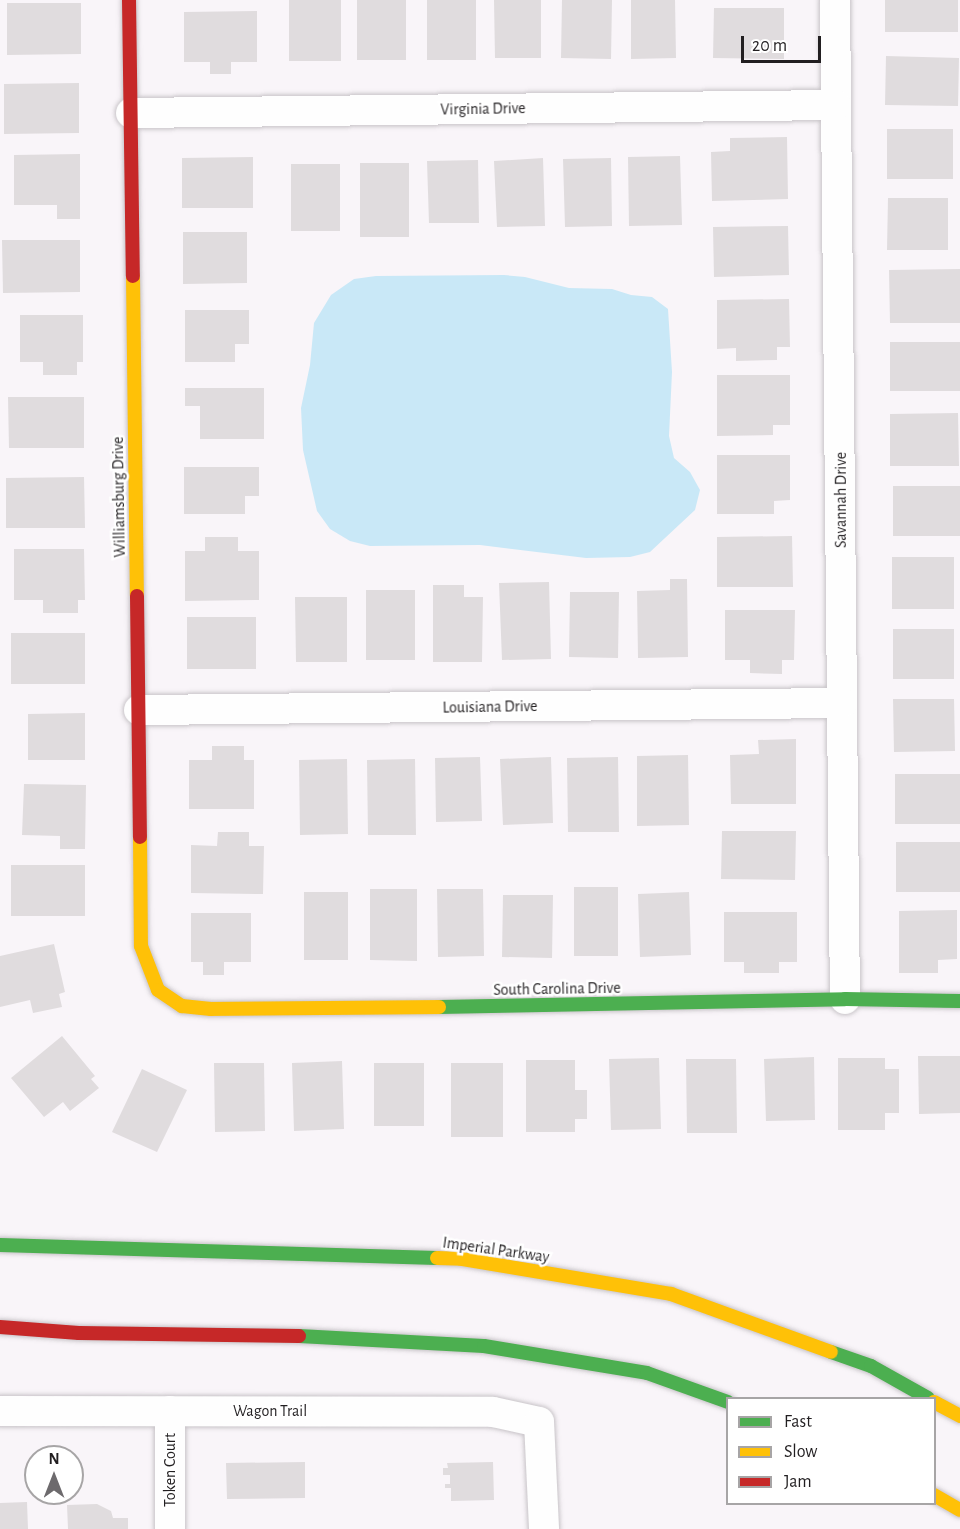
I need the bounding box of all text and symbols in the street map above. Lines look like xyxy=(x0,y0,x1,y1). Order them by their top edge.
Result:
scale bar xyxy=(744,24,824,62)
text: 20 m xyxy=(752,37,787,55)
street label: Virginia Drive xyxy=(440,99,526,119)
street label: Williamsburg Drive xyxy=(108,436,130,558)
street label: Savannah Drive xyxy=(831,452,851,548)
street label: Louisiana Drive xyxy=(442,697,538,717)
street label: South Carolina Drive xyxy=(493,978,621,1000)
street label: Imperial Parkway xyxy=(441,1233,551,1267)
legend xyxy=(726,1397,936,1505)
street label: Wagon Trail xyxy=(233,1401,307,1421)
text: Fast xyxy=(784,1413,812,1431)
street label: Token Court xyxy=(160,1433,180,1507)
text: Slow xyxy=(784,1443,817,1461)
north arrow xyxy=(24,1445,84,1505)
text: N xyxy=(48,1451,60,1467)
text: Jam xyxy=(784,1473,812,1491)

